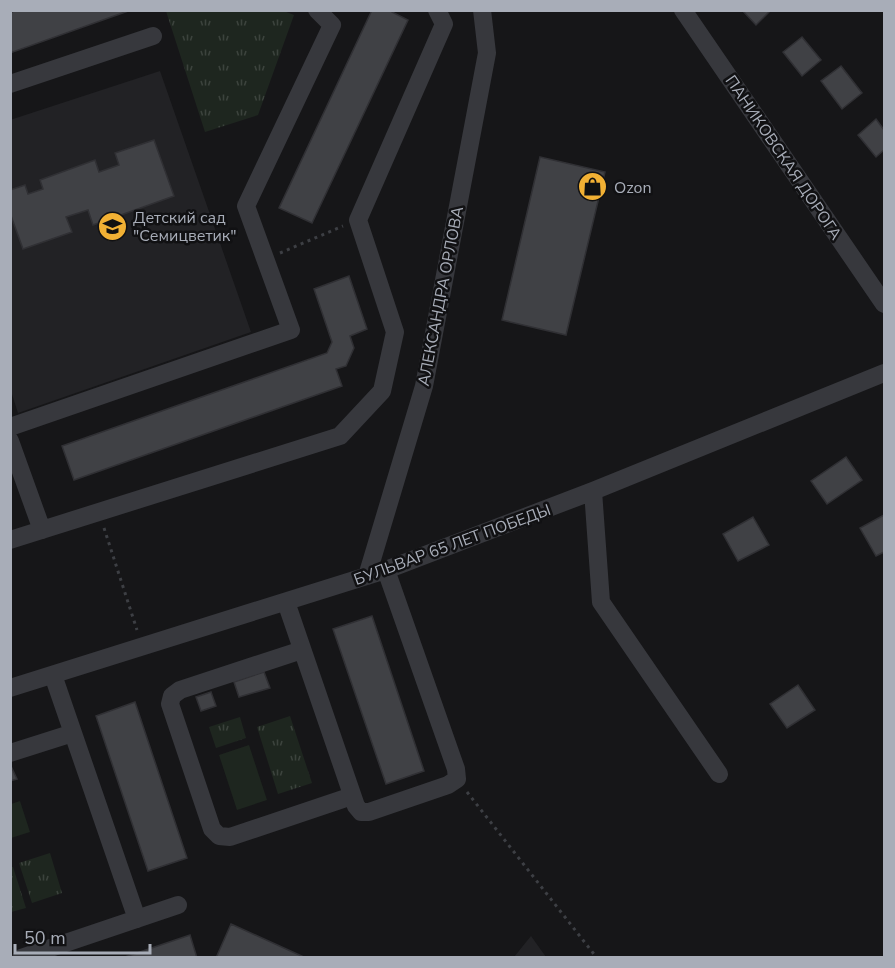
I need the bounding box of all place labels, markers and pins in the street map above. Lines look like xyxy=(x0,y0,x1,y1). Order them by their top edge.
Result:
shop icon: Ozon xyxy=(577,171,609,203)
place label: Ozon xyxy=(614,177,652,199)
place label: Детский сад "Семицветик" xyxy=(133,207,237,247)
school or university icon: Детский сад "Семицветик" xyxy=(96,210,128,242)

